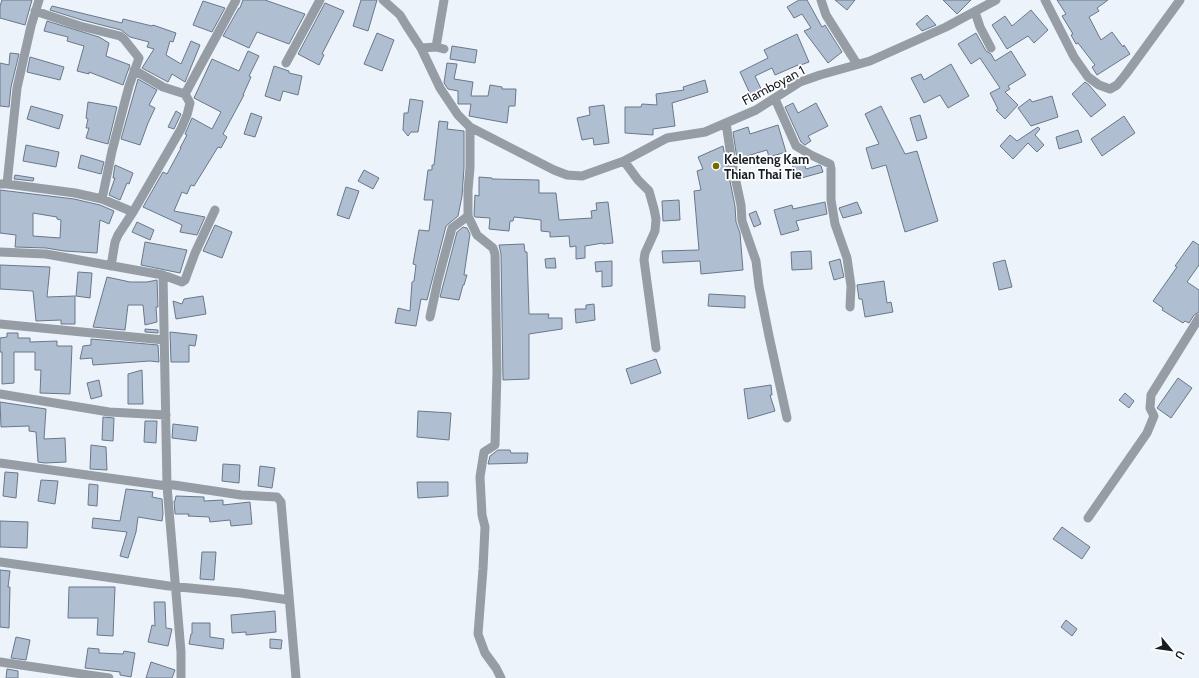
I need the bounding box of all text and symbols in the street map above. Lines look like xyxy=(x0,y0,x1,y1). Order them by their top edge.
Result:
street label: Flamboyan 1 xyxy=(739,62,807,108)
place label: Kelenteng Kam Thian Thai Tie xyxy=(724,151,809,182)
marker: Kelenteng Kam Thian Thai Tie xyxy=(711,161,721,171)
north arrow xyxy=(1151,630,1191,670)
text: U xyxy=(1172,648,1188,662)

